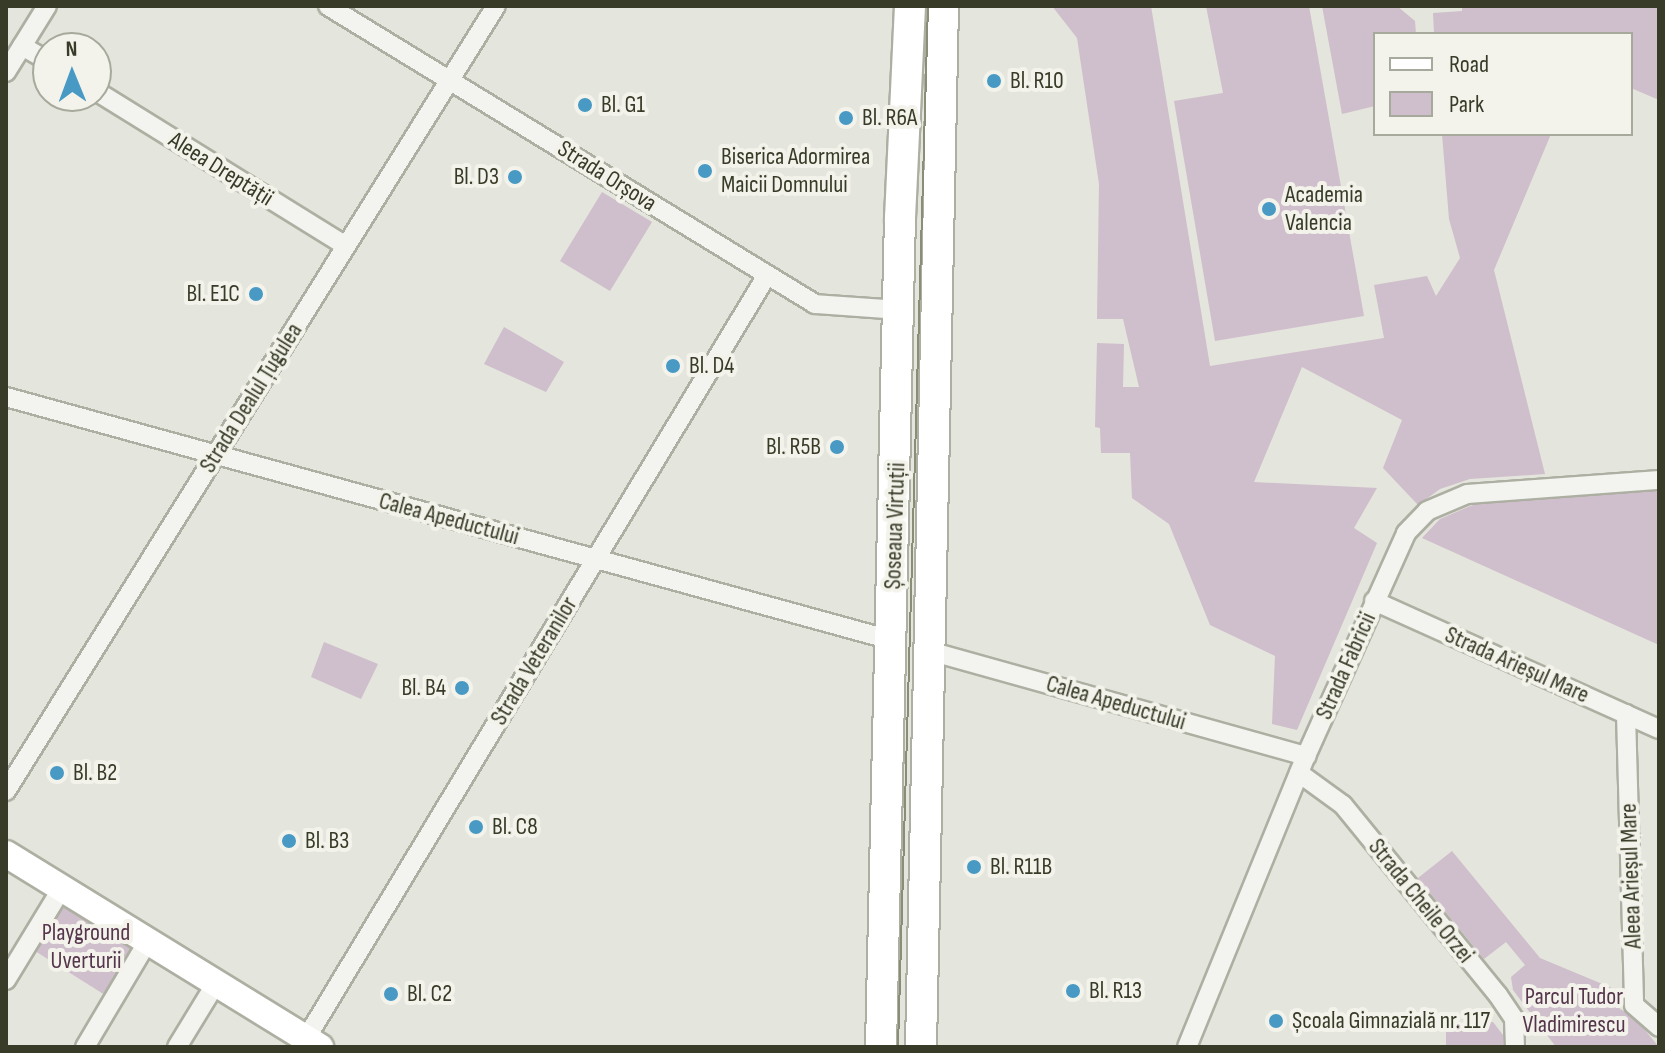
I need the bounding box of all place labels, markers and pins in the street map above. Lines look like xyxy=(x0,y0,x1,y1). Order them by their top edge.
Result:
place label: Bl. R10 xyxy=(1010,67,1064,95)
marker: Bl. R10 xyxy=(985,72,1003,90)
place label: Bl. G1 xyxy=(601,91,645,119)
marker: Bl. G1 xyxy=(576,96,594,114)
place label: Bl. R6A xyxy=(862,104,917,132)
marker: Bl. R6A xyxy=(837,109,855,127)
place label: Biserica Adormirea Maicii Domnului xyxy=(721,143,870,199)
marker: Biserica Adormirea Maicii Domnului xyxy=(696,162,714,180)
place label: Bl. D3 xyxy=(454,163,499,191)
marker: Bl. D3 xyxy=(506,168,524,186)
place label: Academia Valencia xyxy=(1285,181,1363,237)
marker: Academia Valencia xyxy=(1260,200,1278,218)
place label: Bl. E1C xyxy=(187,280,240,308)
marker: Bl. E1C xyxy=(247,285,265,303)
place label: Bl. D4 xyxy=(689,352,734,380)
marker: Bl. D4 xyxy=(664,357,682,375)
place label: Bl. R5B xyxy=(766,433,821,461)
marker: Bl. R5B xyxy=(828,438,846,456)
place label: Bl. B4 xyxy=(401,674,446,702)
marker: Bl. B4 xyxy=(453,679,471,697)
place label: Bl. B2 xyxy=(73,759,117,787)
marker: Bl. B2 xyxy=(48,764,66,782)
place label: Bl. C8 xyxy=(492,813,538,841)
marker: Bl. C8 xyxy=(467,818,485,836)
place label: Bl. B3 xyxy=(305,827,349,855)
marker: Bl. B3 xyxy=(280,832,298,850)
place label: Bl. R11B xyxy=(990,853,1052,881)
marker: Bl. R11B xyxy=(965,858,983,876)
place label: Bl. R13 xyxy=(1089,977,1142,1005)
place label: Bl. C2 xyxy=(407,980,452,1008)
marker: Bl. R13 xyxy=(1064,982,1082,1000)
marker: Bl. C2 xyxy=(382,985,400,1003)
place label: Școala Gimnazială nr. 117 xyxy=(1292,1007,1490,1035)
marker: Școala Gimnazială nr. 117 xyxy=(1267,1012,1285,1030)

